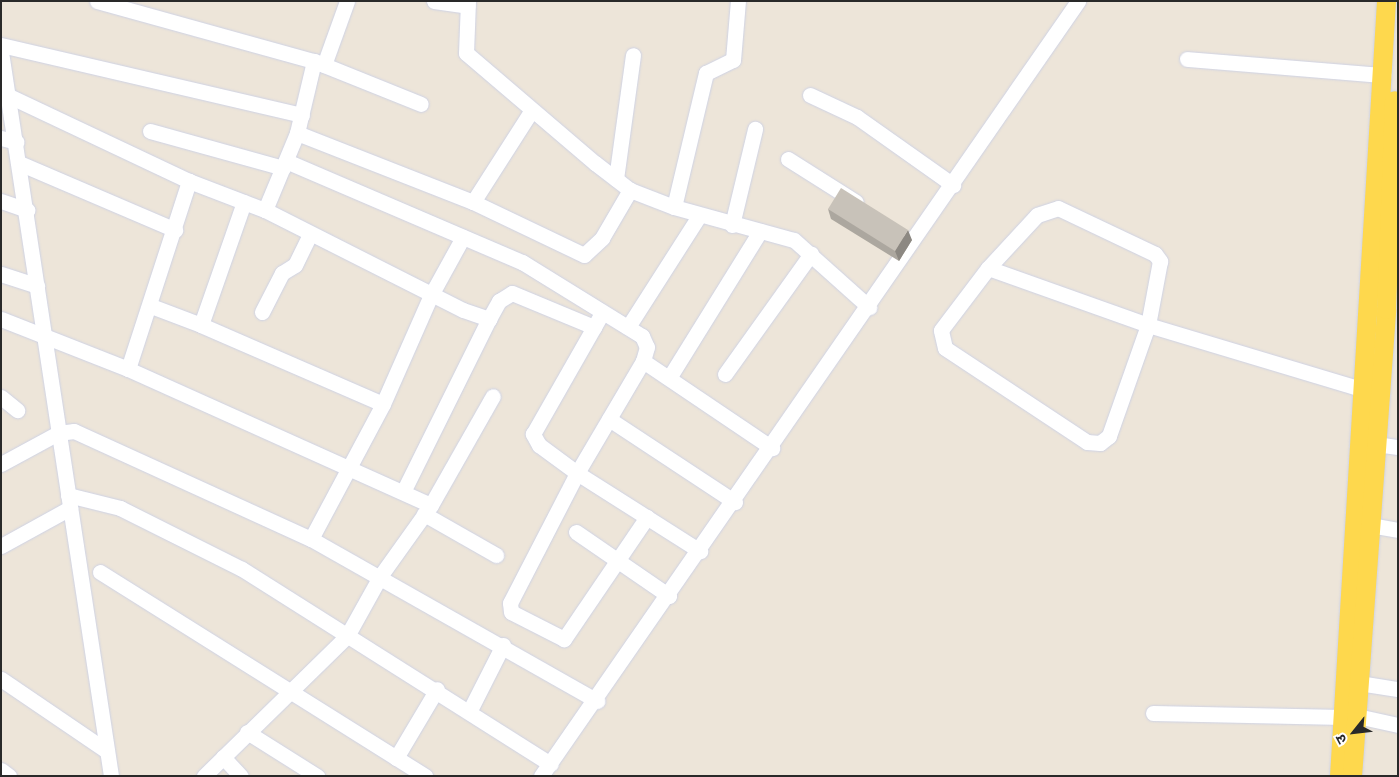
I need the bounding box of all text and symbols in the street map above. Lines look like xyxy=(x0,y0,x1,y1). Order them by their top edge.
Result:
north arrow xyxy=(1329,707,1379,757)
text: उ xyxy=(1332,732,1350,747)

